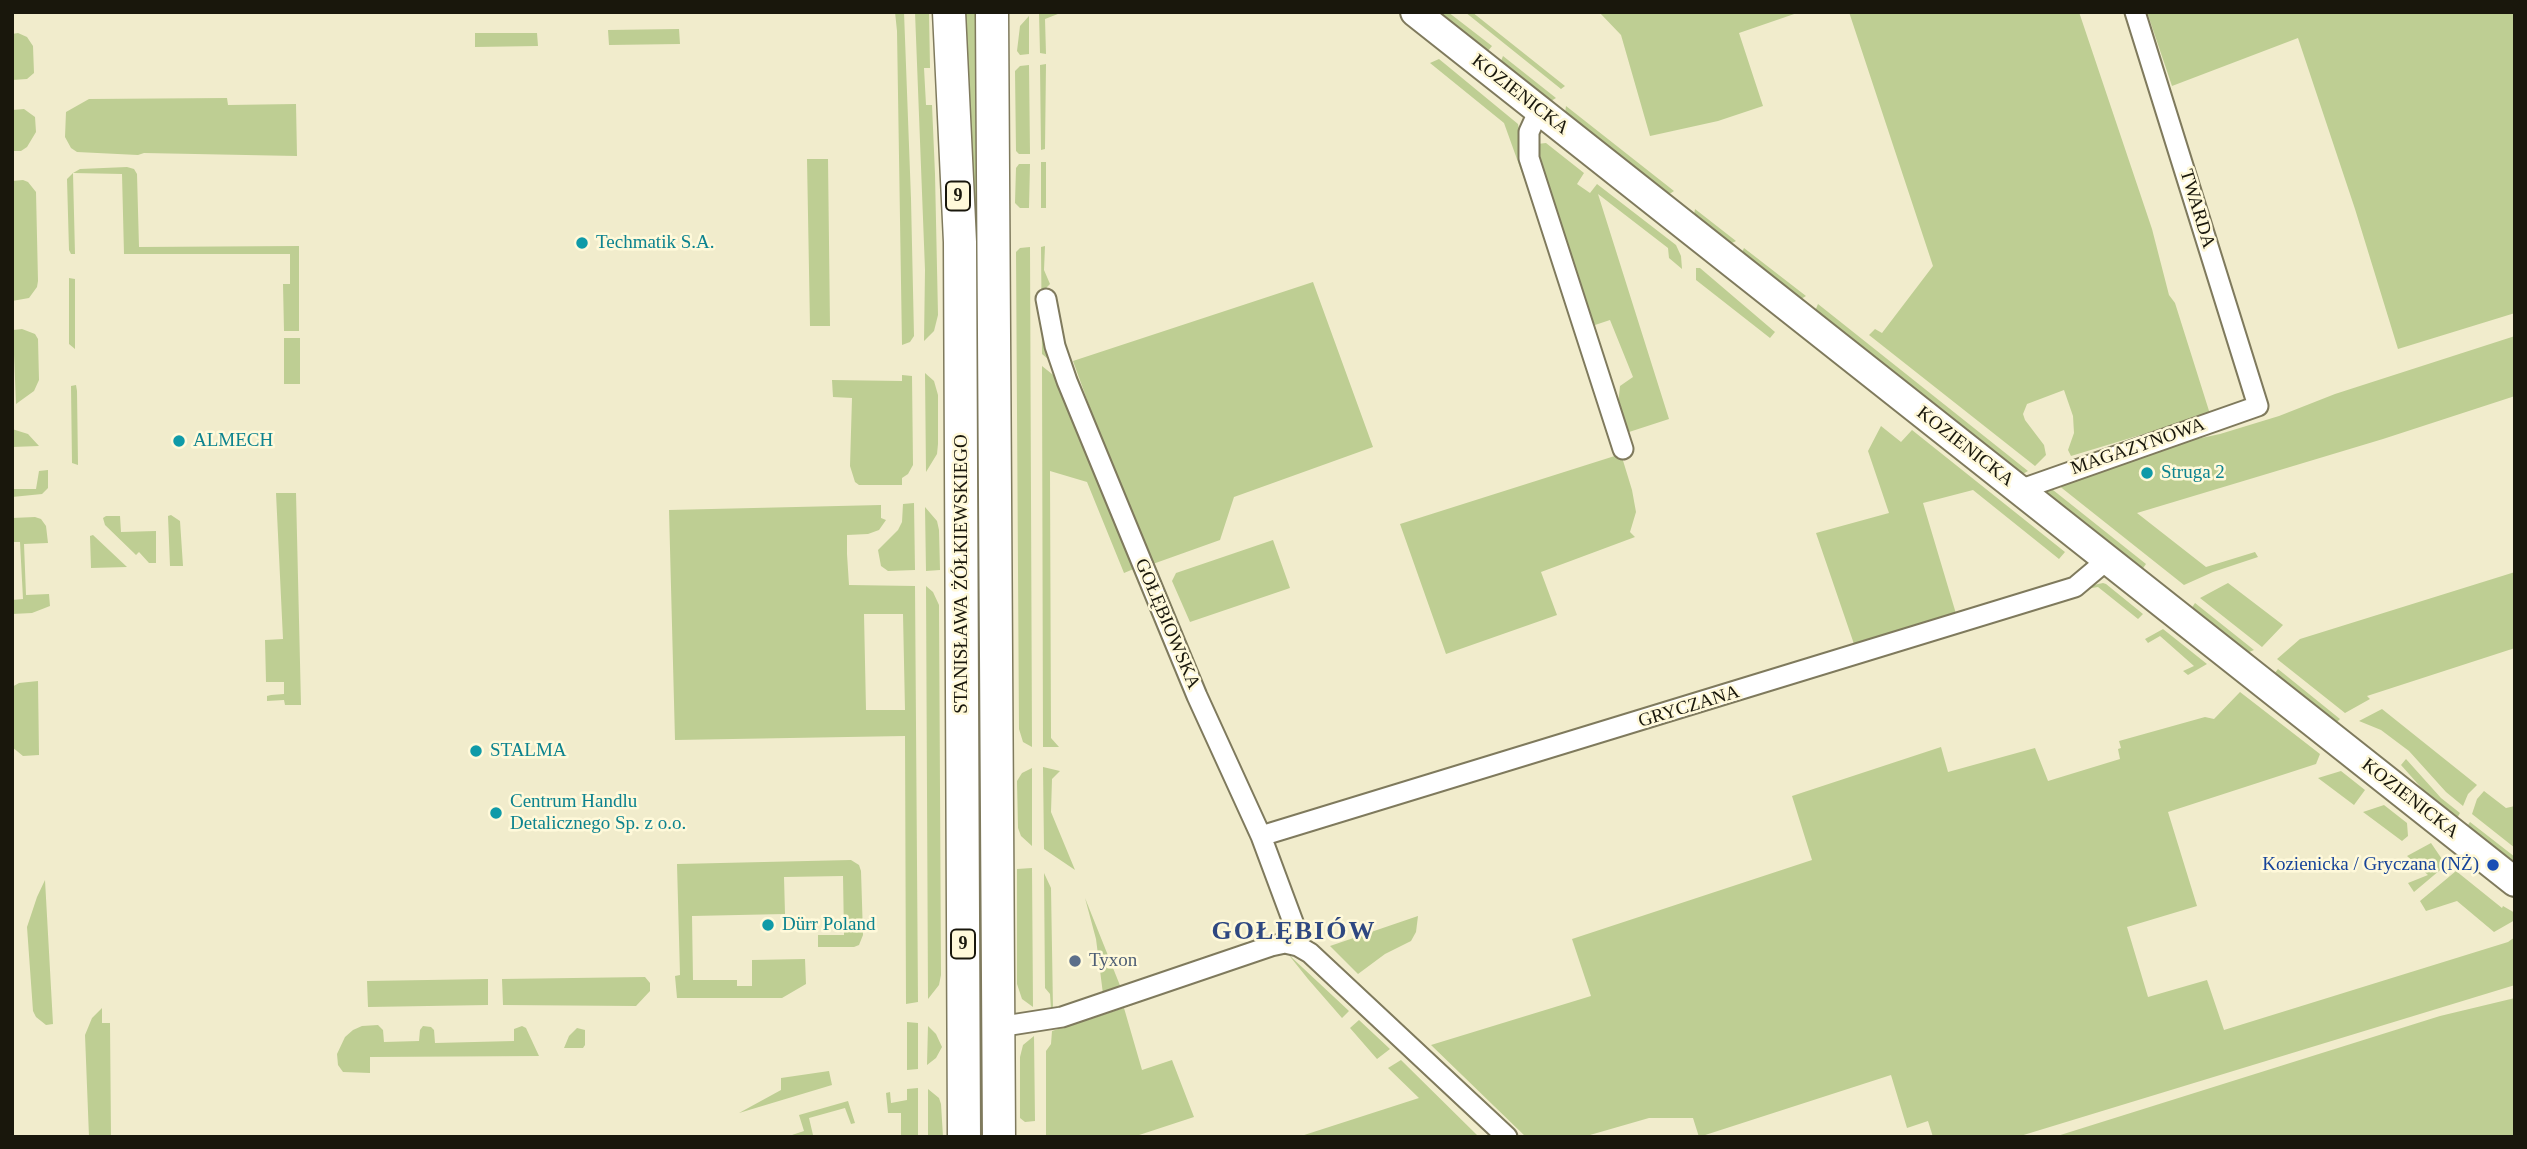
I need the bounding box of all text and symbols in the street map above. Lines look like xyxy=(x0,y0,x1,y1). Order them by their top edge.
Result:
street label: KOZIENICKA xyxy=(1467,50,1573,140)
street label: TWARDA xyxy=(2174,167,2220,251)
road number: 9 xyxy=(946,182,970,210)
place label: Techmatik S.A. xyxy=(596,232,714,254)
marker: Techmatik S.A. xyxy=(574,235,590,251)
street label: KOZIENICKA xyxy=(1912,402,2018,492)
street label: MAGAZYNOWA xyxy=(2068,413,2208,481)
place label: ALMECH xyxy=(193,430,273,452)
marker: ALMECH xyxy=(171,433,187,449)
street label: STANISŁAWA ŻÓŁKIEWSKIEGO xyxy=(951,434,973,714)
place label: Struga 2 xyxy=(2161,462,2225,484)
marker: Struga 2 xyxy=(2139,465,2155,481)
street label: GOŁĘBIOWSKA xyxy=(1129,555,1205,693)
street label: GRYCZANA xyxy=(1636,681,1742,733)
place label: STALMA xyxy=(490,740,567,762)
marker: STALMA xyxy=(468,743,484,759)
street label: KOZIENICKA xyxy=(2357,754,2463,844)
place label: Centrum Handlu Detalicznego Sp. z o.o. xyxy=(510,791,686,835)
marker: Centrum Handlu Detalicznego Sp. z o.o. xyxy=(488,805,504,821)
place label: Kozienicka / Gryczana (NŻ) xyxy=(2262,854,2479,876)
marker: Kozienicka / Gryczana (NŻ) xyxy=(2485,857,2501,873)
place label: Dürr Poland xyxy=(782,914,875,936)
district label: GOŁĘBIÓW xyxy=(1213,916,1375,948)
marker: Dürr Poland xyxy=(760,917,776,933)
road number: 9 xyxy=(951,930,975,959)
place label: Tyxon xyxy=(1089,950,1137,972)
marker: Tyxon xyxy=(1067,953,1083,969)

